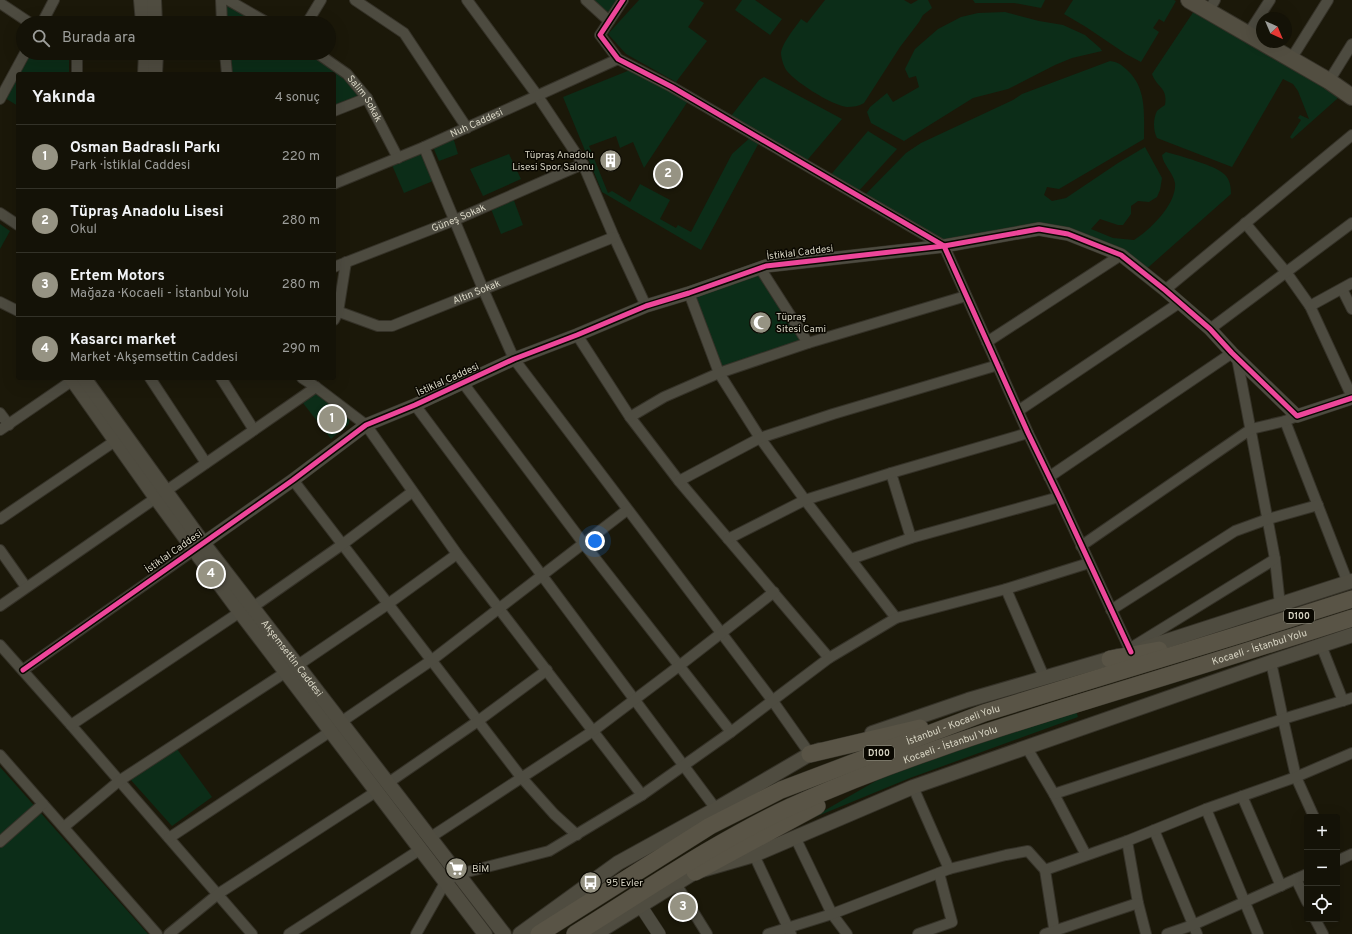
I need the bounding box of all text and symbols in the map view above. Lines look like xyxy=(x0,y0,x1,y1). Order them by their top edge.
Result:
north arrow xyxy=(1256,12,1292,48)
search box xyxy=(16,16,336,60)
icon: search xyxy=(30,27,52,49)
text: Burada ara xyxy=(62,29,135,48)
street label: Salim Sokak xyxy=(344,72,385,124)
text: Yakında xyxy=(32,87,96,109)
text: 4 sonuç xyxy=(275,90,320,106)
street label: Nuh Caddesi xyxy=(448,106,505,141)
text: Osman Badraslı Parkı xyxy=(70,139,220,158)
building icon: Tüpraş Anadolu Lisesi Spor Salonu xyxy=(597,148,623,174)
text: 1 xyxy=(42,149,48,165)
text: 220 m xyxy=(282,149,320,165)
place label: Tüpraş Anadolu Lisesi Spor Salonu xyxy=(512,149,594,174)
text: Park · İstiklal Caddesi xyxy=(70,158,190,174)
pin: 2 xyxy=(655,159,681,189)
street label: Güneş Sokak xyxy=(430,201,488,235)
text: Tüpraş Anadolu Lisesi xyxy=(70,203,224,222)
text: 2 xyxy=(41,213,49,229)
text: 280 m xyxy=(282,213,320,229)
text: Okul xyxy=(70,222,97,238)
street label: İstiklal Caddesi xyxy=(766,242,834,264)
text: Ertem Motors xyxy=(70,267,165,286)
text: 3 xyxy=(41,277,49,293)
text: 280 m xyxy=(282,277,320,293)
street label: Altın Sokak xyxy=(451,277,502,307)
text: Mağaza · Kocaeli - İstanbul Yolu xyxy=(70,286,249,302)
mosque icon: Tüpraş Sitesi Cami xyxy=(748,310,774,336)
place label: Tüpraş Sitesi Cami xyxy=(776,311,826,336)
text: Kasarcı market xyxy=(70,331,176,350)
text: 4 xyxy=(41,341,49,357)
text: 290 m xyxy=(282,341,320,357)
text: Market · Akşemsettin Caddesi xyxy=(70,350,238,366)
street label: İstiklal Caddesi xyxy=(415,360,481,400)
pin: 1 xyxy=(319,404,345,434)
street label: İstiklal Caddesi xyxy=(143,527,205,577)
your location xyxy=(585,531,605,551)
pin: 4 xyxy=(198,559,224,589)
road number: D100 xyxy=(1284,609,1314,623)
street label: Akşemsettin Caddesi xyxy=(258,617,326,699)
street label: Kocaeli - İstanbul Yolu xyxy=(1210,626,1309,668)
street label: İstanbul - Kocaeli Yolu xyxy=(905,702,1002,748)
street label: Kocaeli - İstanbul Yolu xyxy=(901,723,999,767)
road number: D100 xyxy=(864,746,894,760)
map controls xyxy=(1304,814,1340,922)
button: + xyxy=(1304,814,1340,850)
button: − xyxy=(1304,850,1340,886)
supermarket icon: BİM xyxy=(444,856,470,882)
place label: BİM xyxy=(472,863,489,876)
bus stop icon: 95 Evler xyxy=(578,870,604,896)
place label: 95 Evler xyxy=(606,877,643,890)
button: locate xyxy=(1304,886,1340,922)
pin: 3 xyxy=(670,892,696,922)

